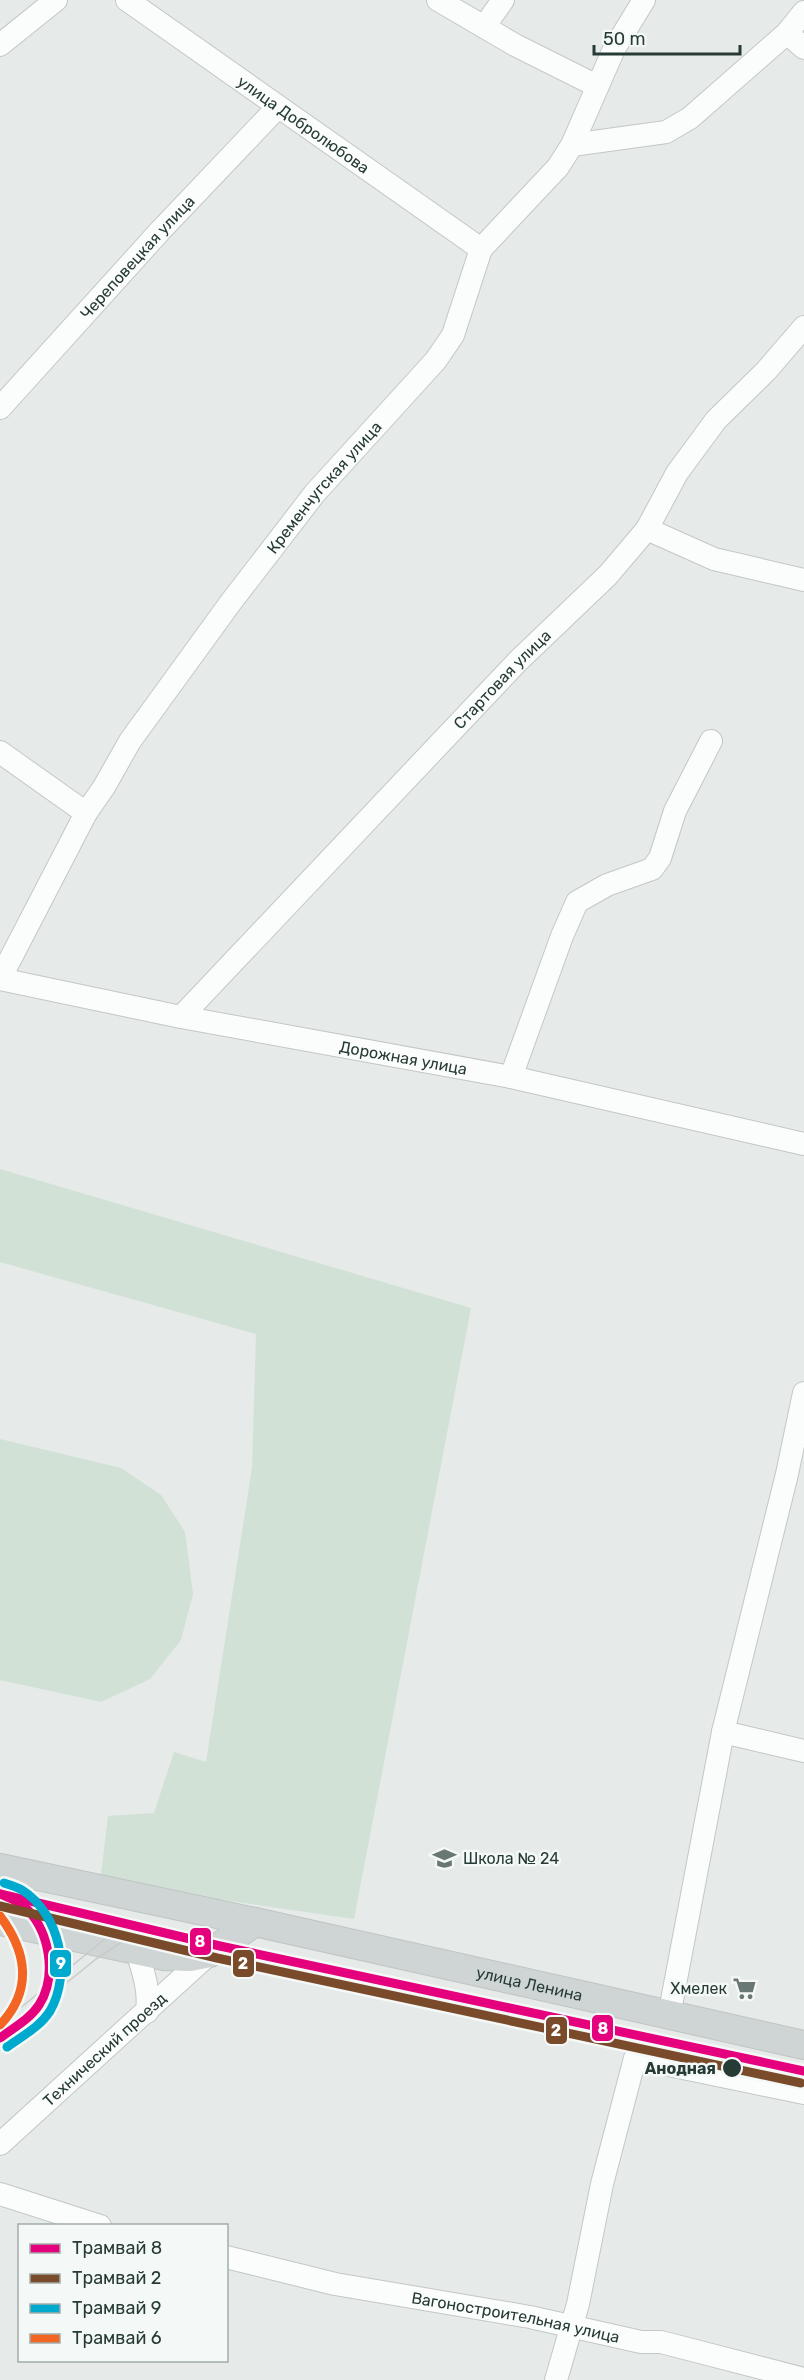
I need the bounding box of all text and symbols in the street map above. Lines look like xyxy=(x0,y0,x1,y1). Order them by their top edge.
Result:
scale bar xyxy=(594,18,740,56)
text: 50 m xyxy=(603,28,646,50)
street label: улица Добролюбова xyxy=(234,71,373,177)
street label: Череповецкая улица xyxy=(76,191,198,323)
street label: Кременчугская улица xyxy=(262,417,385,557)
street label: Стартовая улица xyxy=(449,626,554,733)
street label: Дорожная улица xyxy=(338,1037,469,1078)
school or university icon: Школа № 24 xyxy=(432,1845,458,1871)
place label: Школа № 24 xyxy=(463,1849,559,1868)
line badge: 8 xyxy=(189,1927,212,1956)
text: 8 xyxy=(195,1932,206,1951)
line badge: 9 xyxy=(49,1949,72,1978)
line badge: 2 xyxy=(232,1949,255,1978)
text: 9 xyxy=(56,1954,66,1973)
text: 2 xyxy=(238,1954,248,1973)
street label: улица Ленина xyxy=(475,1962,584,2005)
supermarket icon: Хмелек xyxy=(732,1975,758,2001)
place label: Хмелек xyxy=(670,1979,727,1998)
street label: Технический проезд xyxy=(39,1988,170,2110)
line badge: 8 xyxy=(591,2014,614,2042)
line badge: 2 xyxy=(545,2016,568,2045)
text: 8 xyxy=(598,2019,609,2038)
text: 2 xyxy=(551,2021,561,2040)
marker: Анодная xyxy=(721,2057,743,2079)
place label: Анодная xyxy=(645,2059,716,2078)
legend xyxy=(18,2224,228,2362)
text: Трамвай 8 xyxy=(72,2237,162,2259)
text: Трамвай 2 xyxy=(72,2267,161,2289)
street label: Вагоностроительная улица xyxy=(410,2288,622,2346)
text: Трамвай 9 xyxy=(72,2297,161,2319)
text: Трамвай 6 xyxy=(72,2327,162,2349)

